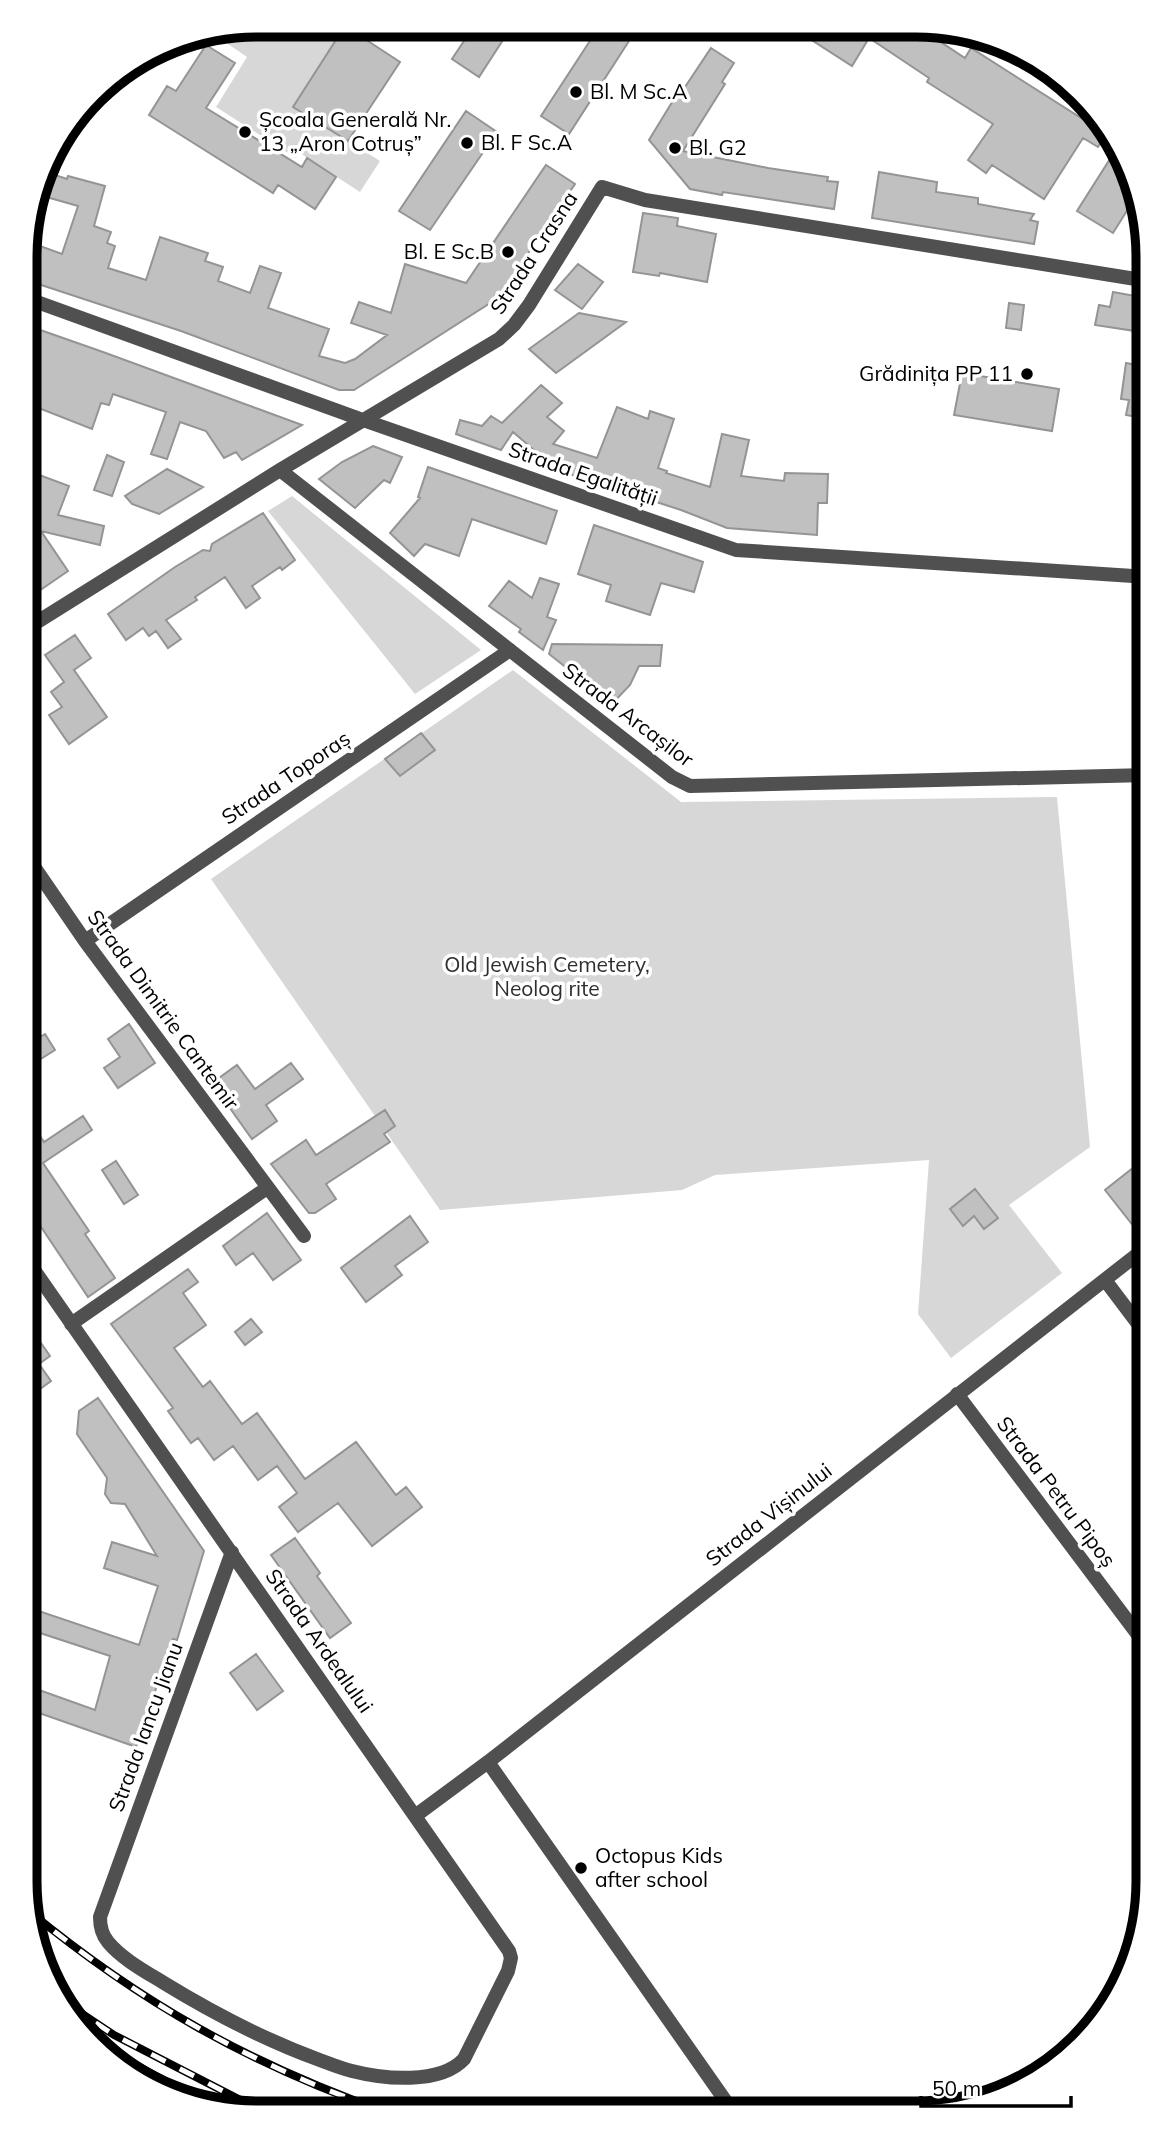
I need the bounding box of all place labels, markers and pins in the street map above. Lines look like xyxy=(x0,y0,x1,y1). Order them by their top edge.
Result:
place label: Bl. M Sc.A xyxy=(590,78,688,104)
marker: Bl. M Sc.A xyxy=(568,84,584,100)
place label: Școala Generală Nr. 13 „Aron Cotruș” xyxy=(259,106,451,157)
marker: Școala Generală Nr. 13 „Aron Cotruș” xyxy=(237,124,253,140)
place label: Bl. F Sc.A xyxy=(481,129,573,155)
place label: Bl. G2 xyxy=(689,134,747,160)
marker: Bl. F Sc.A xyxy=(459,135,475,151)
marker: Bl. G2 xyxy=(667,140,683,156)
place label: Bl. E Sc.B xyxy=(404,238,494,264)
marker: Bl. E Sc.B xyxy=(500,244,516,260)
place label: Grădinița PP 11 xyxy=(859,360,1013,387)
marker: Grădinița PP 11 xyxy=(1019,366,1035,382)
place label: Octopus Kids after school xyxy=(595,1842,723,1892)
marker: Octopus Kids after school xyxy=(573,1860,589,1876)

